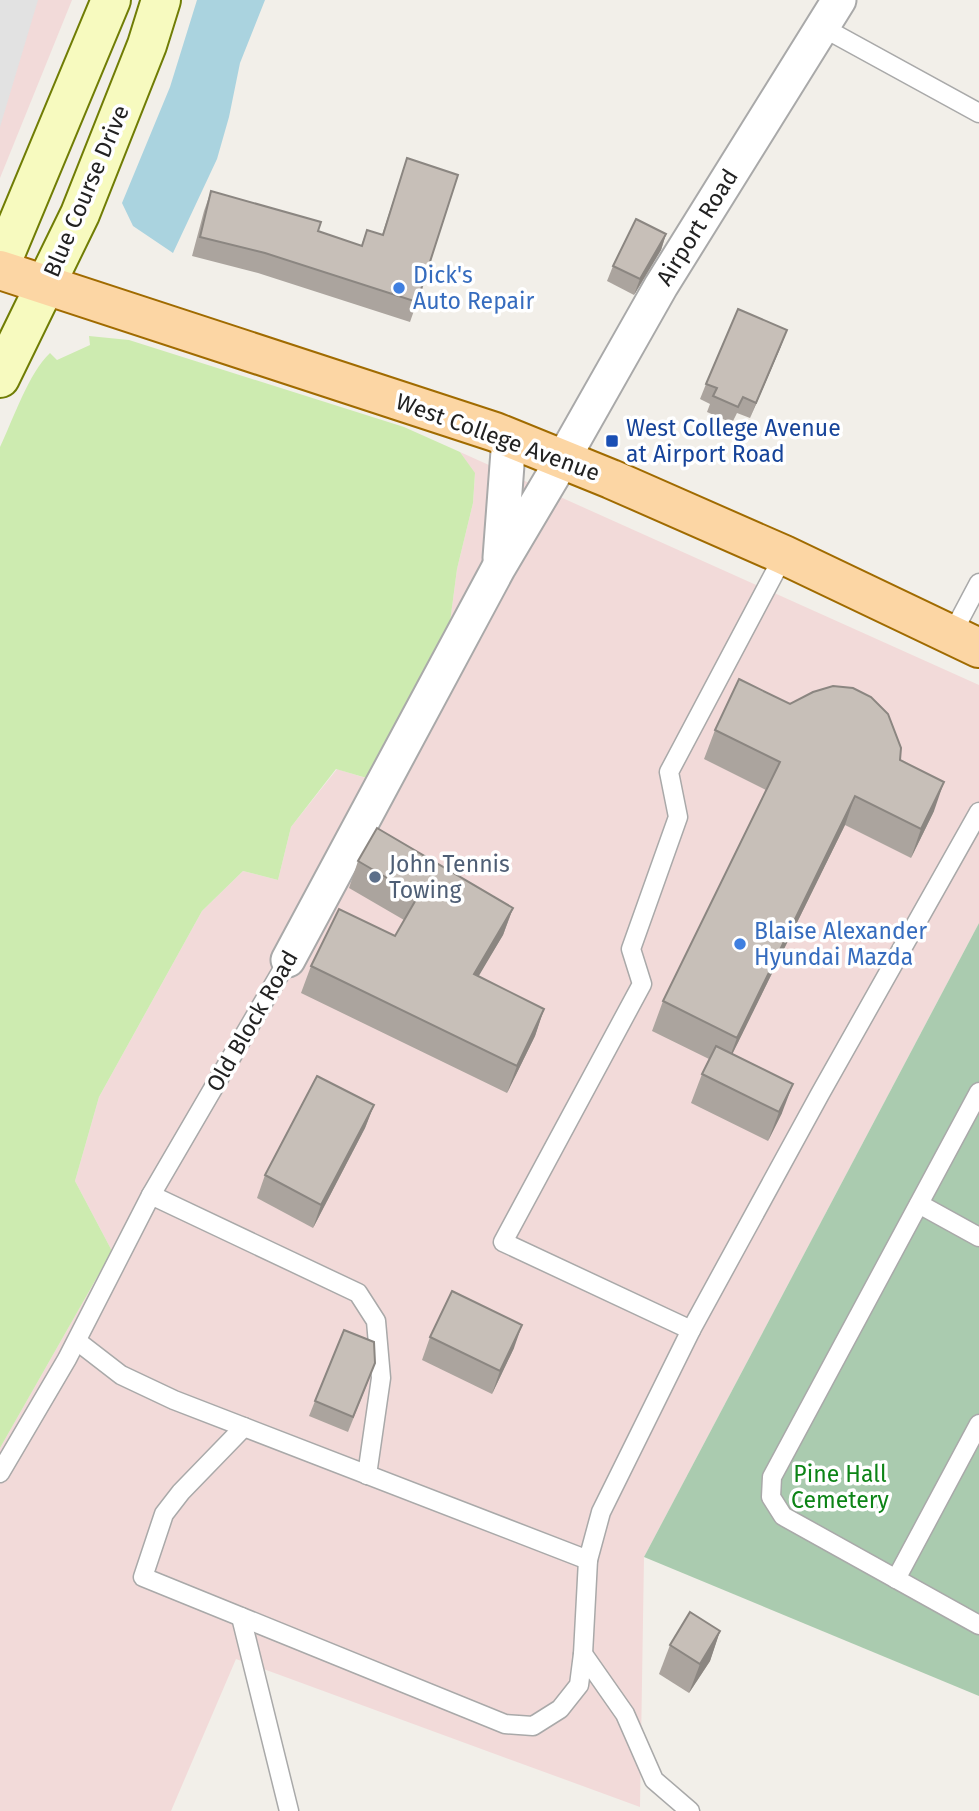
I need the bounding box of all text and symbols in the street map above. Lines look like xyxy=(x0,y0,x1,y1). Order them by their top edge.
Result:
street label: Blue Course Drive xyxy=(37,101,135,281)
street label: Airport Road xyxy=(650,164,744,290)
place label: Dick's Auto Repair xyxy=(413,261,535,315)
marker: Dick's Auto Repair xyxy=(391,280,407,296)
street label: West College Avenue xyxy=(392,387,604,487)
place label: West College Avenue at Airport Road xyxy=(626,414,841,468)
marker: West College Avenue at Airport Road xyxy=(604,433,620,449)
place label: John Tennis Towing xyxy=(389,850,510,904)
marker: John Tennis Towing xyxy=(367,869,383,885)
place label: Blaise Alexander Hyundai Mazda xyxy=(754,917,927,971)
marker: Blaise Alexander Hyundai Mazda xyxy=(732,936,748,952)
street label: Old Block Road xyxy=(200,945,304,1097)
park label: Pine Hall Cemetery xyxy=(791,1460,890,1514)

